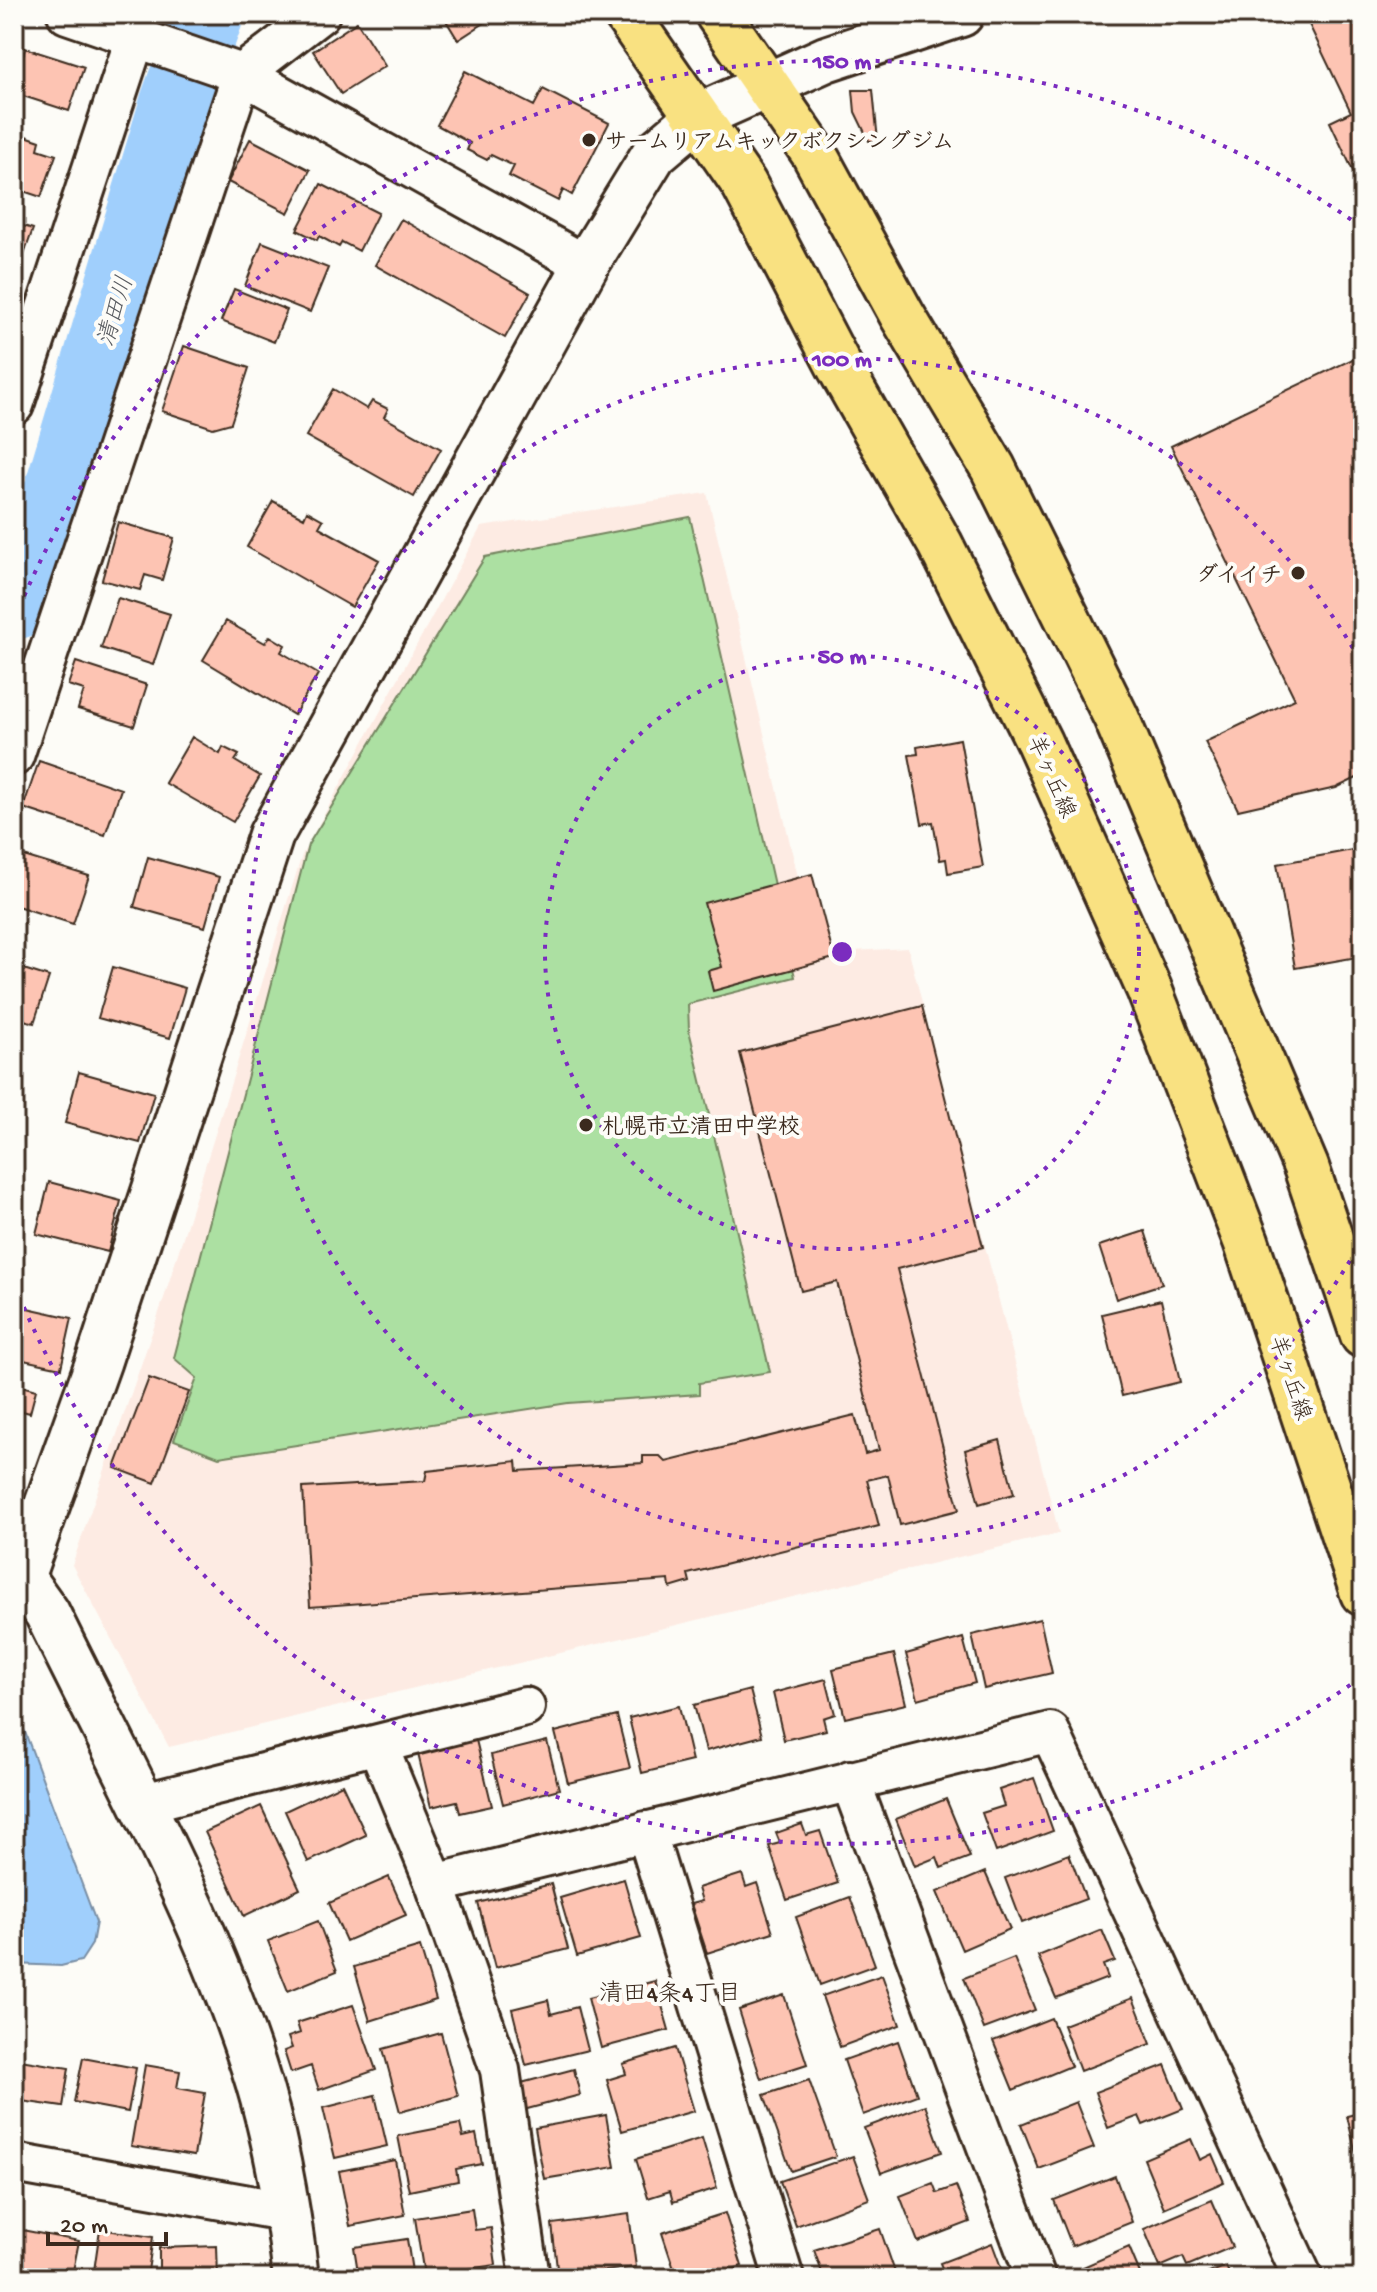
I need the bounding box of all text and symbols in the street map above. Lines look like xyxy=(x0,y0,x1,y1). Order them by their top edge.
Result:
text: 150 m xyxy=(812,49,871,78)
place label: サームリアムキックボクシングジム xyxy=(605,130,954,157)
marker: サームリアムキックボクシングジム xyxy=(580,131,598,149)
water label: 清田川 xyxy=(92,273,142,351)
text: 100 m xyxy=(811,347,872,376)
place label: ダイイチ xyxy=(1196,563,1282,590)
marker: ダイイチ xyxy=(1289,564,1307,582)
text: 50 m xyxy=(818,644,866,673)
street label: 羊ヶ丘線 xyxy=(1020,732,1080,823)
centre of rings xyxy=(828,938,856,966)
place label: 札幌市立清田中学校 xyxy=(602,1114,800,1142)
marker: 札幌市立清田中学校 xyxy=(577,1116,595,1134)
street label: 羊ヶ丘線 xyxy=(1262,1332,1316,1424)
district label: 清田4条4丁目 xyxy=(599,1980,741,2010)
scale bar xyxy=(48,2196,166,2246)
text: 20 m xyxy=(60,2213,108,2242)

